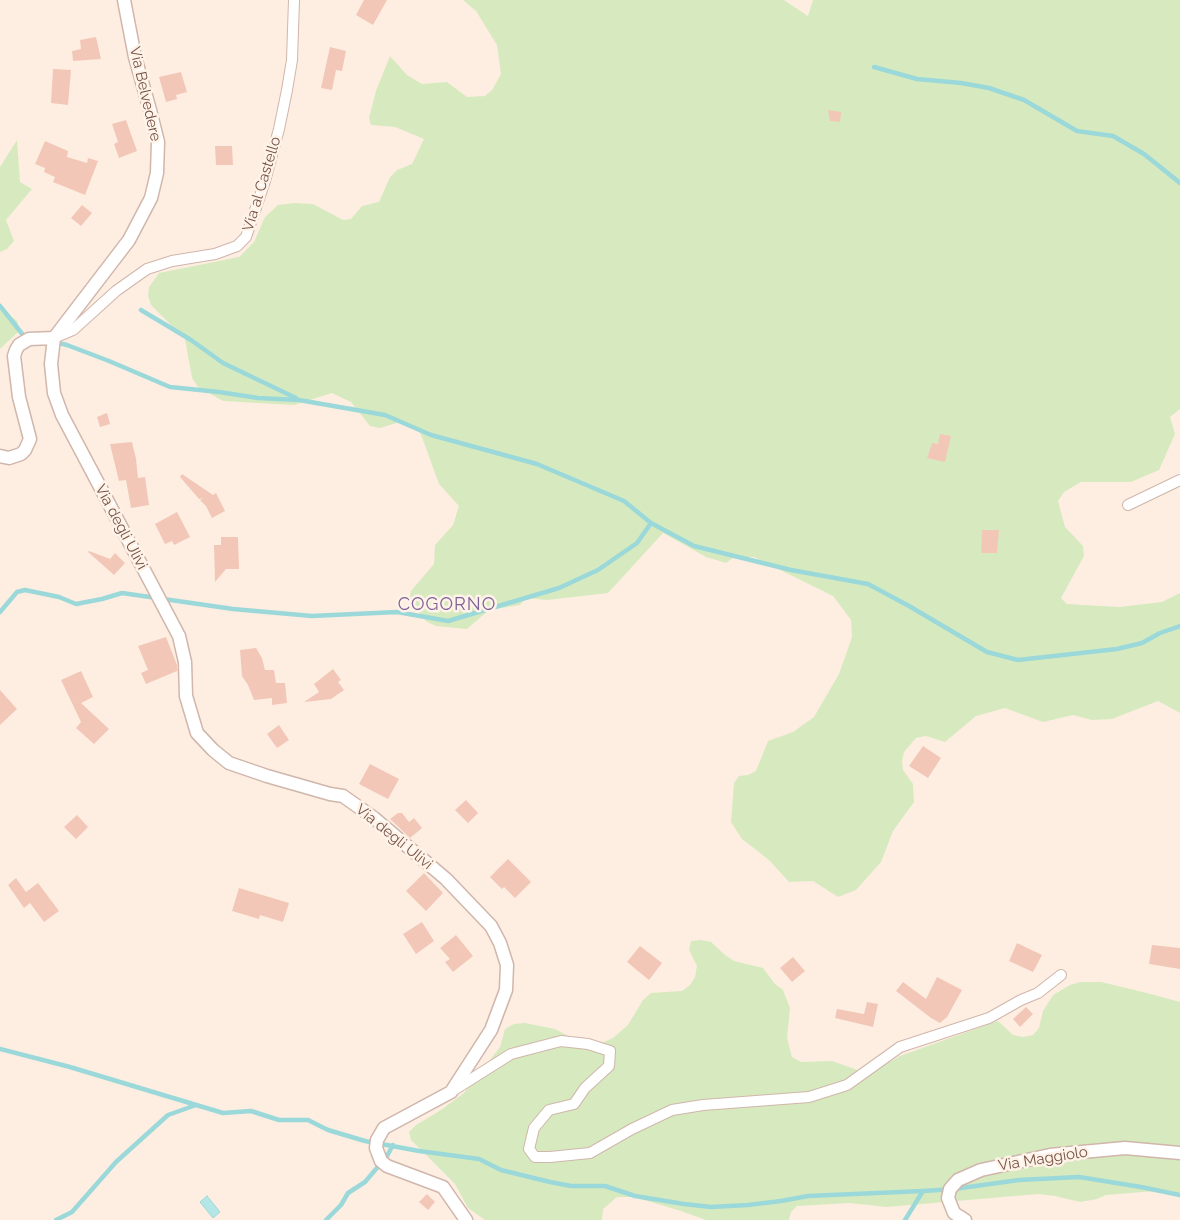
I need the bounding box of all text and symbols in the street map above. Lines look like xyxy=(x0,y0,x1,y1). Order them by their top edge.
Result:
street label: Via Belvedere xyxy=(125,45,165,143)
street label: Via al Castello xyxy=(239,134,285,234)
street label: Via degli Ulivi xyxy=(91,481,151,573)
district label: COGORNO xyxy=(397,594,497,616)
street label: Via degli Ulivi xyxy=(352,800,436,874)
street label: Via Maggiolo xyxy=(997,1143,1089,1175)

